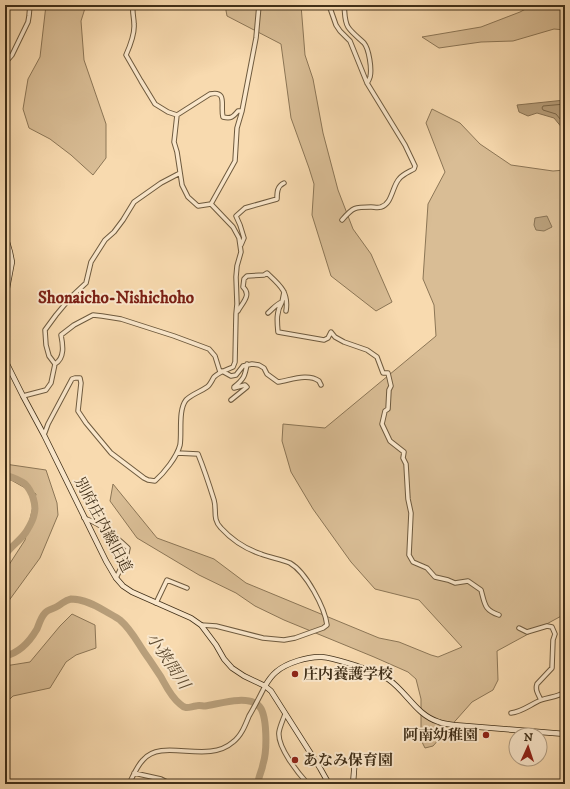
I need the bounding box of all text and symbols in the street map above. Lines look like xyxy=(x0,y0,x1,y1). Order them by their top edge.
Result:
district label: Shonaicho-Nishichoho xyxy=(38,287,194,309)
street label: 別府庄内線旧道 xyxy=(70,474,136,576)
water label: 小狭間川 xyxy=(142,629,195,695)
place label: 庄内養護学校 xyxy=(303,665,393,684)
marker: 庄内養護学校 xyxy=(290,669,300,679)
place label: 阿南幼稚園 xyxy=(403,726,478,745)
north arrow xyxy=(508,727,548,767)
marker: 阿南幼稚園 xyxy=(481,730,491,740)
text: N xyxy=(524,731,533,745)
place label: あなみ保育園 xyxy=(303,751,393,770)
marker: あなみ保育園 xyxy=(290,755,300,765)

